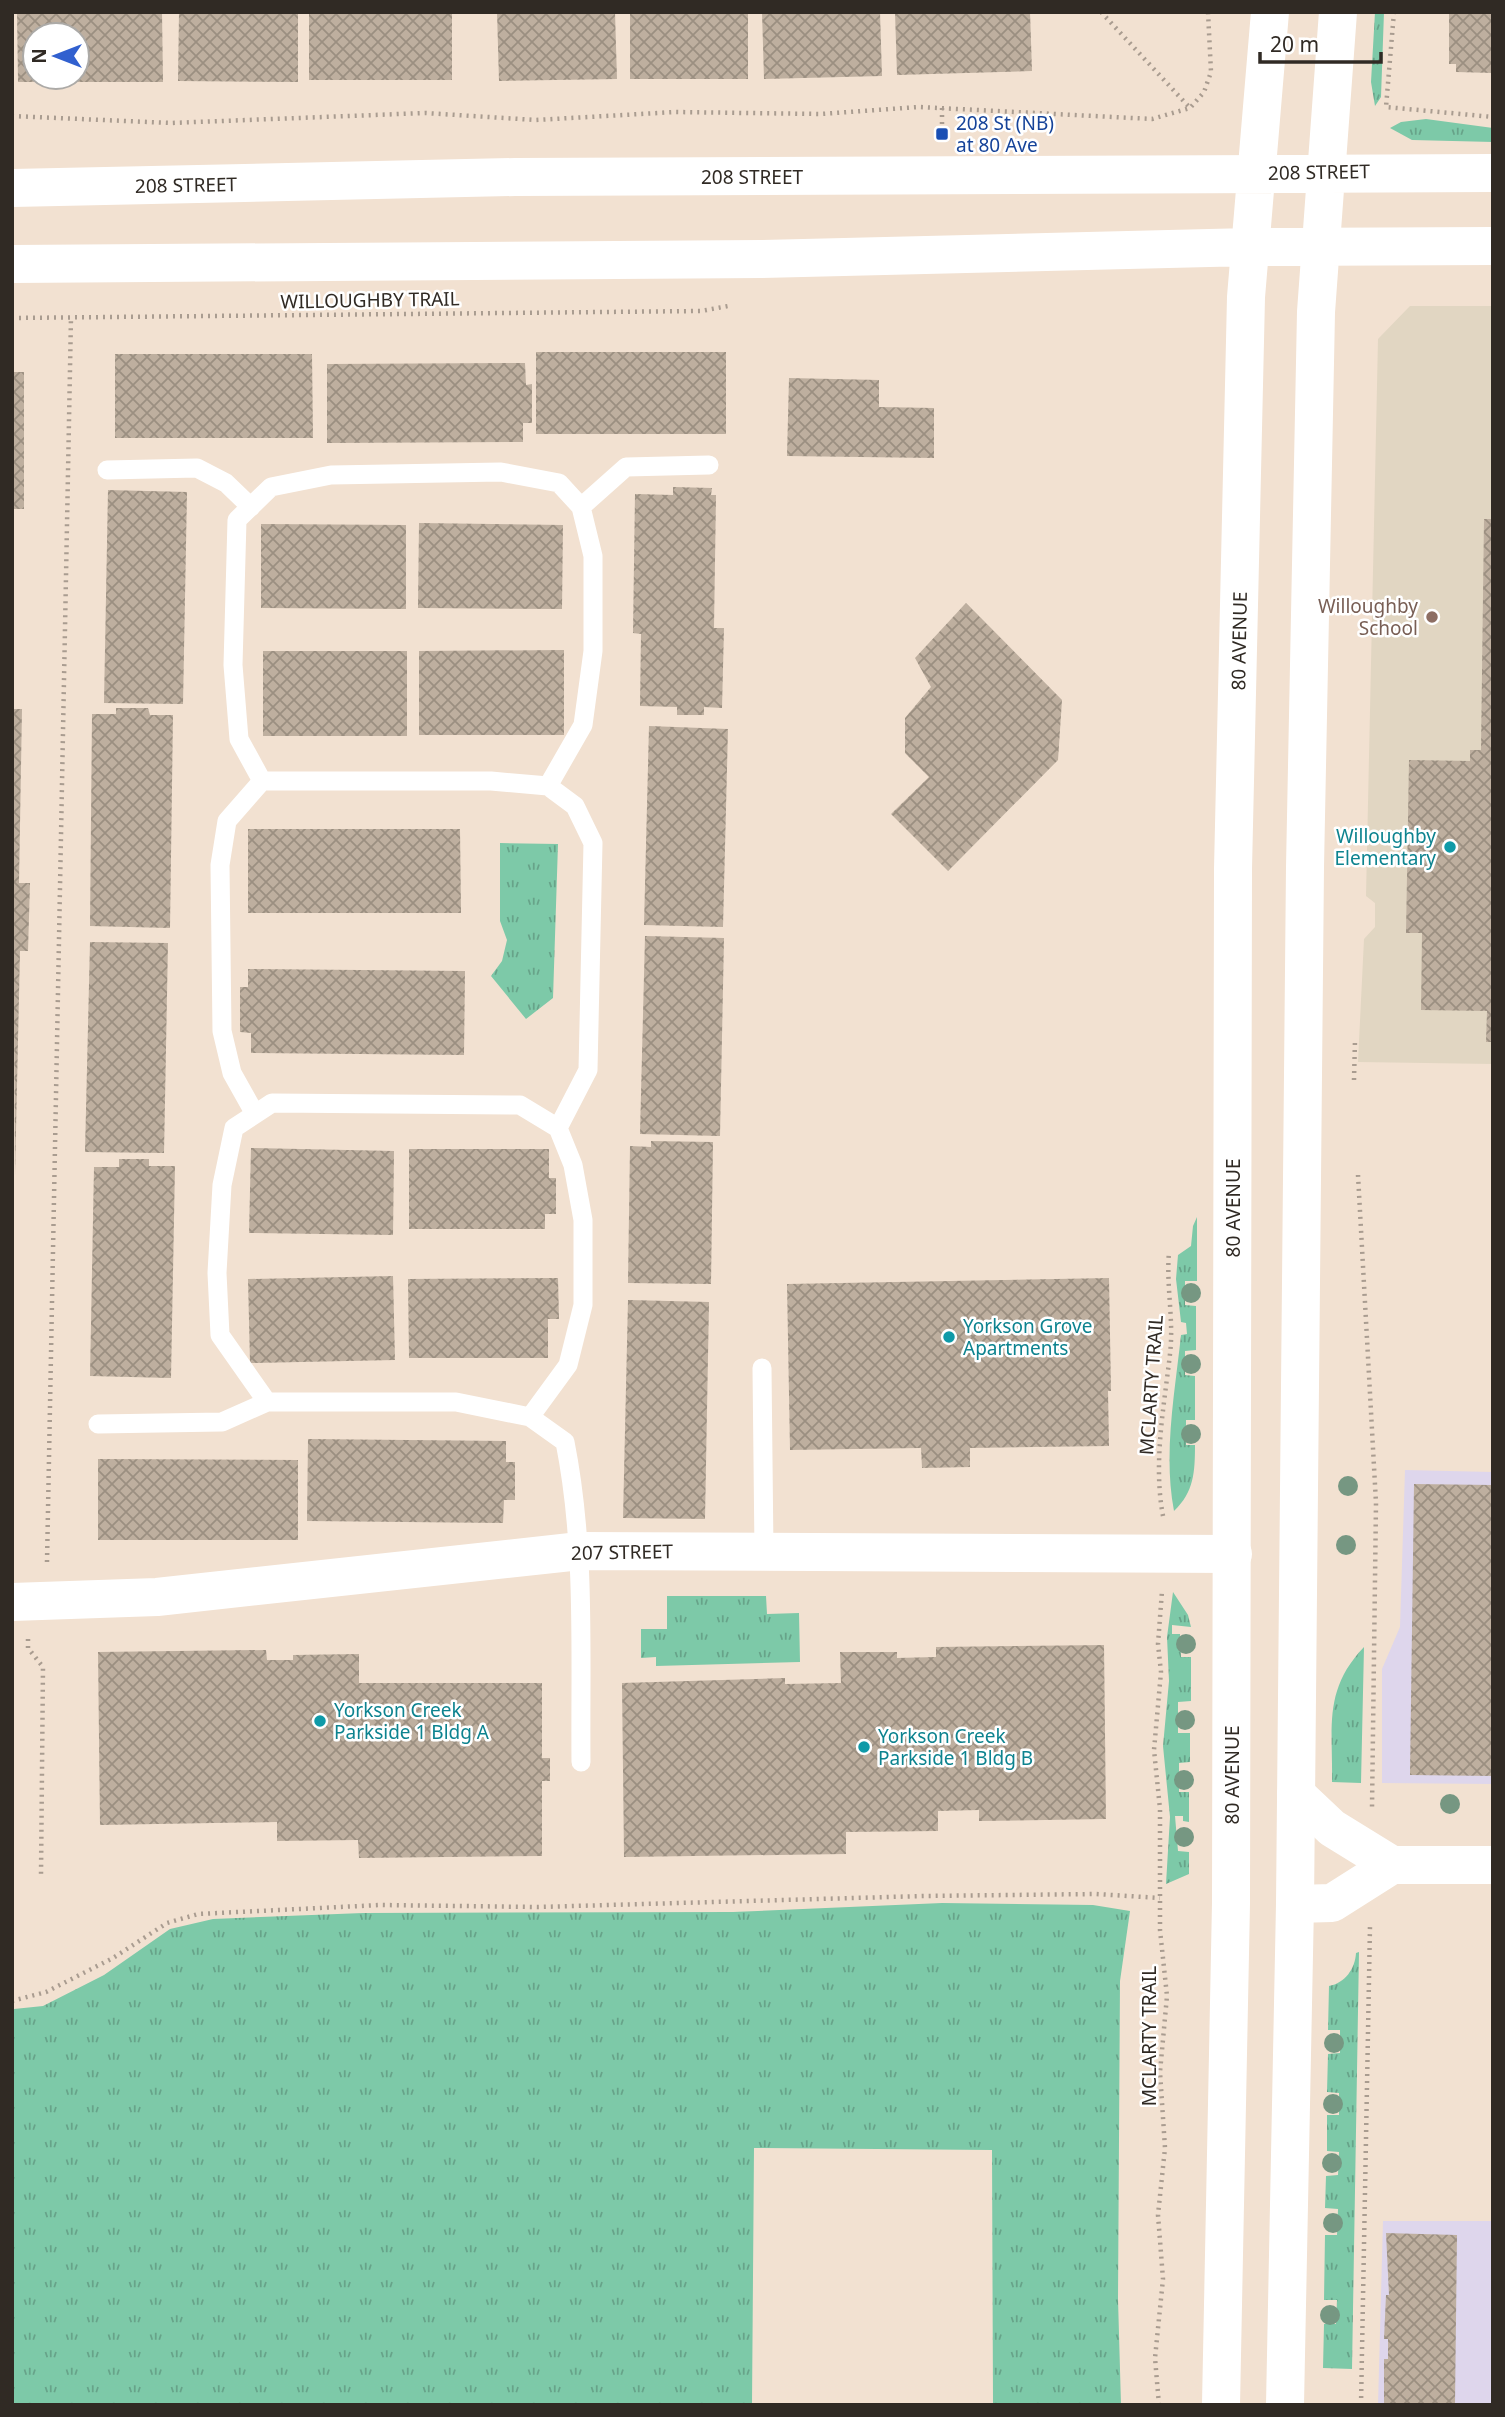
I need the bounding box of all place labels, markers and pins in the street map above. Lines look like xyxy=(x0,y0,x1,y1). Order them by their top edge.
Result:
place label: 208 St (NB) at 80 Ave xyxy=(956,110,1054,158)
marker: 208 St (NB) at 80 Ave xyxy=(934,126,950,142)
place label: Willoughby School xyxy=(1318,593,1418,641)
marker: Willoughby School xyxy=(1424,609,1440,625)
place label: Willoughby Elementary xyxy=(1335,823,1436,871)
marker: Willoughby Elementary xyxy=(1442,839,1458,855)
place label: Yorkson Grove Apartments xyxy=(963,1313,1092,1361)
marker: Yorkson Grove Apartments xyxy=(941,1329,957,1345)
place label: Yorkson Creek Parkside 1 Bldg A xyxy=(334,1697,490,1745)
marker: Yorkson Creek Parkside 1 Bldg A xyxy=(312,1713,328,1729)
place label: Yorkson Creek Parkside 1 Bldg B xyxy=(878,1723,1033,1771)
marker: Yorkson Creek Parkside 1 Bldg B xyxy=(856,1739,872,1755)

